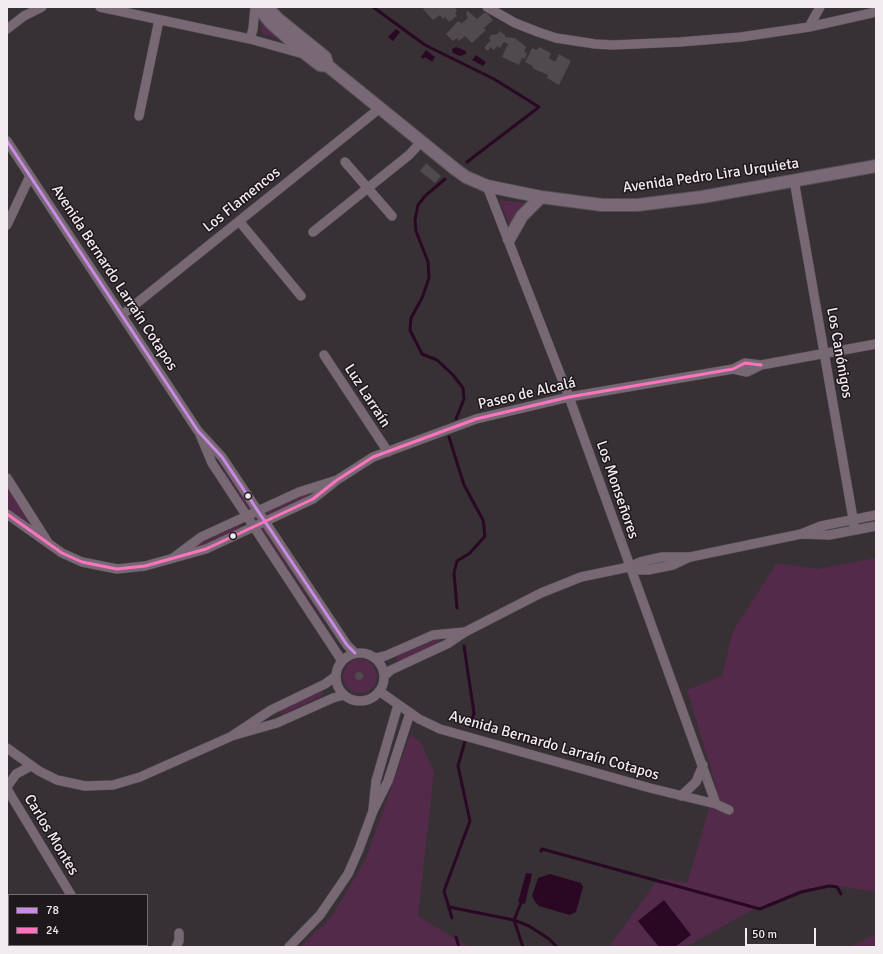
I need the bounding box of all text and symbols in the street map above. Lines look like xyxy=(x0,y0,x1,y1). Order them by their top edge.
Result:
street label: Avenida Pedro Lira Urquieta xyxy=(622,155,800,197)
street label: Los Flamencos xyxy=(200,163,284,237)
street label: Avenida Bernardo Larraín Cotapos xyxy=(47,182,181,374)
street label: Los Canónigos xyxy=(822,306,856,400)
street label: Luz Larraín xyxy=(340,361,394,431)
street label: Paseo de Alcalá xyxy=(476,374,578,414)
street label: Los Monseñores xyxy=(592,439,642,541)
unlabelled marker xyxy=(243,491,253,501)
unlabelled marker xyxy=(228,531,238,541)
street label: Avenida Bernardo Larraín Cotapos xyxy=(447,707,661,785)
street label: Carlos Montes xyxy=(20,791,82,879)
legend xyxy=(8,894,148,946)
text: 78 xyxy=(46,903,59,918)
scale bar xyxy=(747,920,818,946)
text: 24 xyxy=(46,923,59,938)
text: 50 m xyxy=(752,927,777,942)

